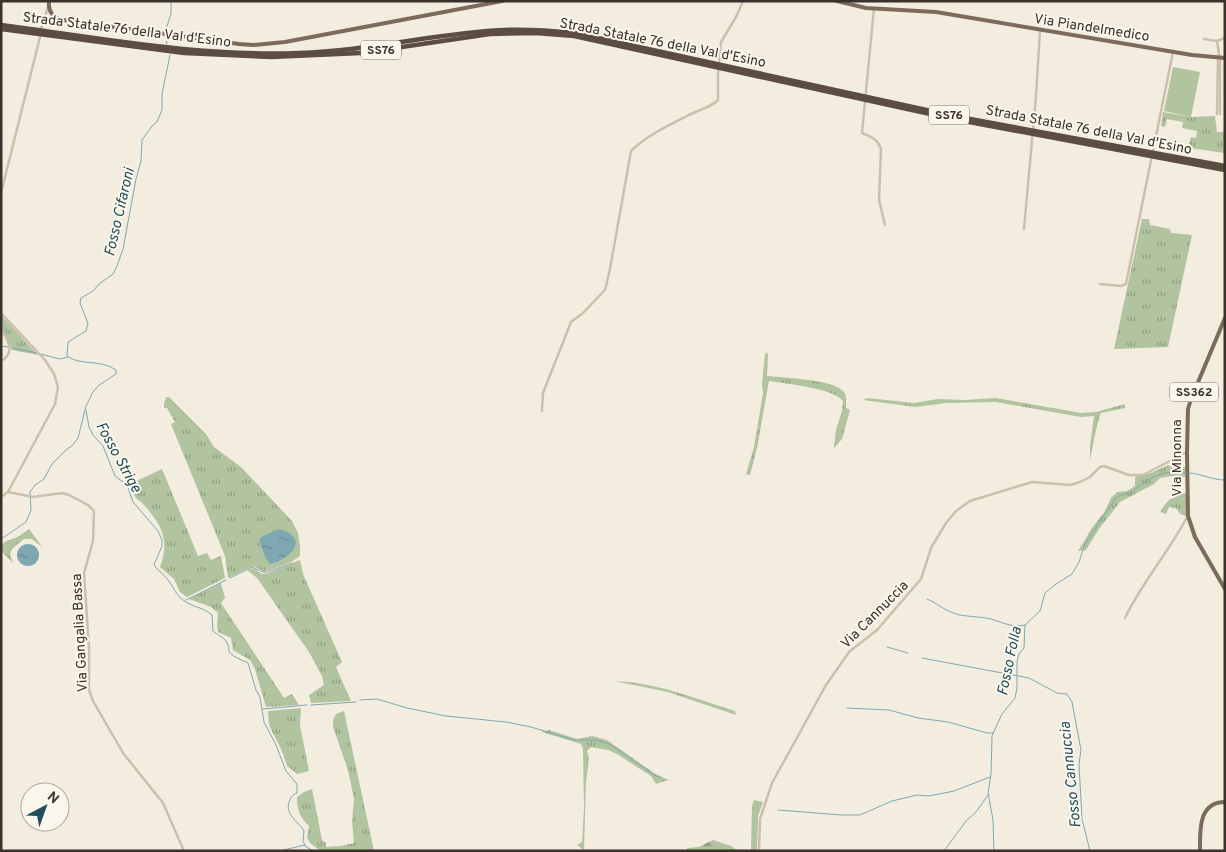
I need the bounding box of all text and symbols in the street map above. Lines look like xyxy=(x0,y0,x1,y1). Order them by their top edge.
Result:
street label: Strada Statale 76 della Val d'Esino xyxy=(22,9,232,52)
street label: Via Piandelmedico xyxy=(1033,11,1151,46)
street label: Strada Statale 76 della Val d'Esino xyxy=(558,15,767,72)
road number: SS76 xyxy=(361,40,401,60)
street label: Strada Statale 76 della Val d'Esino xyxy=(984,102,1193,159)
road number: SS76 xyxy=(929,106,969,124)
water label: Fosso Cifaroni xyxy=(101,165,140,258)
road number: SS362 xyxy=(1170,382,1218,402)
water label: Fosso Strige xyxy=(90,419,145,497)
street label: Via Minonna xyxy=(1169,419,1186,497)
street label: Via Gangalia Bassa xyxy=(69,573,92,693)
street label: Via Cannuccia xyxy=(838,578,912,652)
water label: Fosso Folla xyxy=(994,625,1027,697)
water label: Fosso Cannuccia xyxy=(1056,720,1087,829)
north arrow xyxy=(20,782,70,832)
text: N xyxy=(43,789,62,808)

